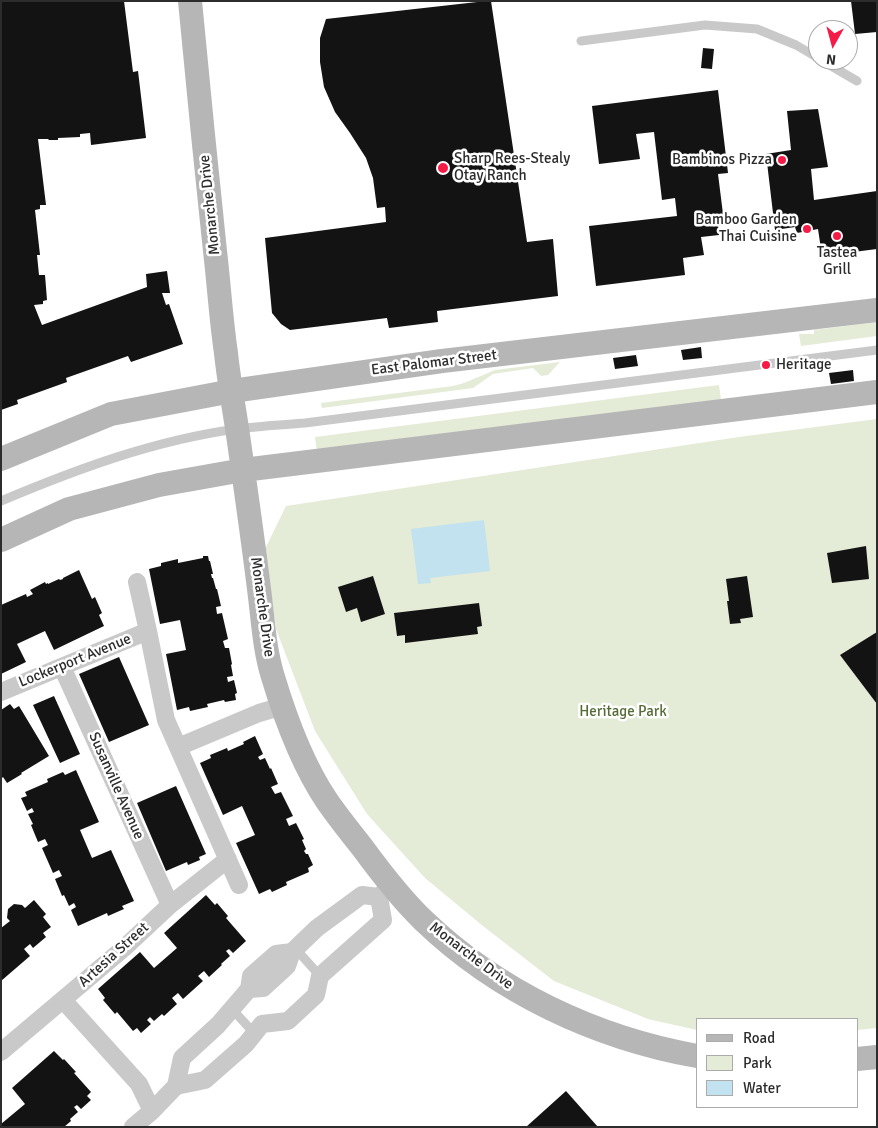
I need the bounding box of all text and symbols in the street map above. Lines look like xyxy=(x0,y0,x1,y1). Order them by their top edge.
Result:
north arrow xyxy=(808,20,858,70)
text: N xyxy=(825,50,837,68)
place label: Sharp Rees-Stealy Otay Ranch xyxy=(454,150,570,185)
place label: Bambinos Pizza xyxy=(672,151,772,169)
street label: Monarche Drive xyxy=(196,154,224,256)
marker: Bambinos Pizza xyxy=(776,154,788,166)
marker: Sharp Rees-Stealy Otay Ranch xyxy=(436,161,450,175)
place label: Bamboo Garden Thai Cuisine xyxy=(695,211,797,246)
marker: Bamboo Garden Thai Cuisine xyxy=(801,223,813,235)
marker: Tastea Grill xyxy=(831,230,843,242)
place label: Tastea Grill xyxy=(817,244,857,279)
street label: East Palomar Street xyxy=(370,346,498,380)
place label: Heritage xyxy=(776,356,832,374)
marker: Heritage xyxy=(760,359,772,371)
street label: Monarche Drive xyxy=(246,556,278,658)
street label: Lockerport Avenue xyxy=(16,630,134,692)
park label: Heritage Park xyxy=(579,703,667,721)
street label: Susanville Avenue xyxy=(84,730,148,842)
street label: Artesia Street xyxy=(75,919,153,991)
street label: Monarche Drive xyxy=(425,919,517,993)
legend xyxy=(696,1018,858,1108)
text: Road xyxy=(743,1029,775,1047)
text: Park xyxy=(743,1054,772,1072)
text: Water xyxy=(743,1079,781,1097)

